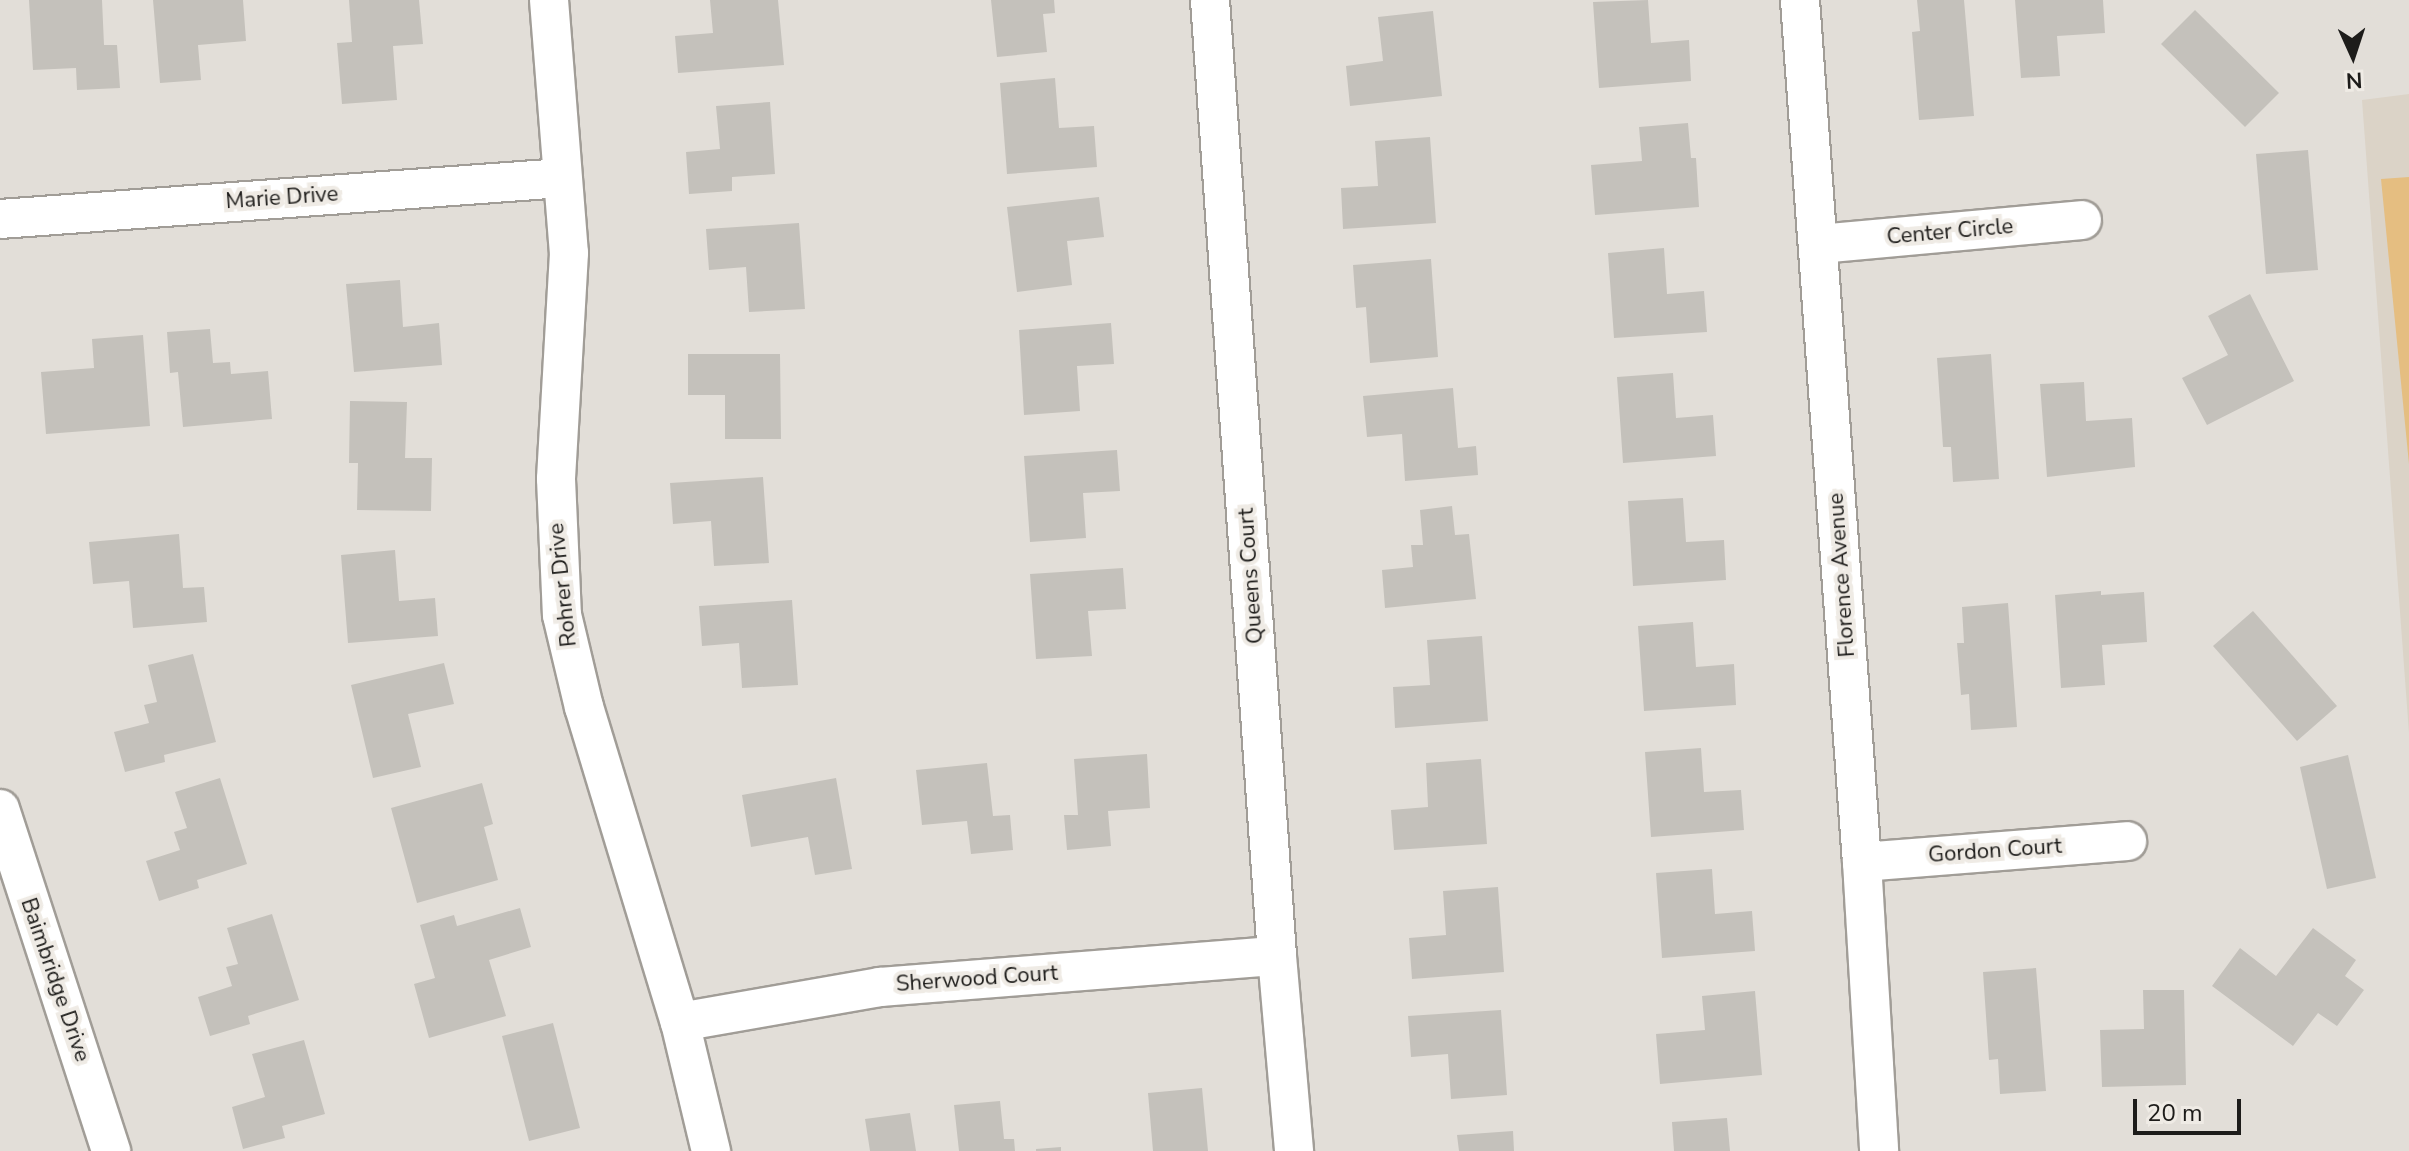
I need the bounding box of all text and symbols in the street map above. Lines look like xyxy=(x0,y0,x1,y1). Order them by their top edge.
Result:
north arrow xyxy=(2313,16,2393,96)
text: N xyxy=(2345,65,2363,95)
street label: Marie Drive xyxy=(225,181,339,215)
street label: Center Circle xyxy=(1886,213,2014,251)
street label: Florence Avenue xyxy=(1823,492,1861,658)
street label: Queens Court xyxy=(1233,507,1269,645)
street label: Rohrer Drive xyxy=(543,522,583,648)
street label: Gordon Court xyxy=(1927,833,2063,869)
street label: Baimbridge Drive xyxy=(15,895,95,1065)
street label: Sherwood Court xyxy=(895,960,1059,998)
scale bar xyxy=(2137,1083,2245,1133)
text: 20 m xyxy=(2147,1097,2203,1129)

